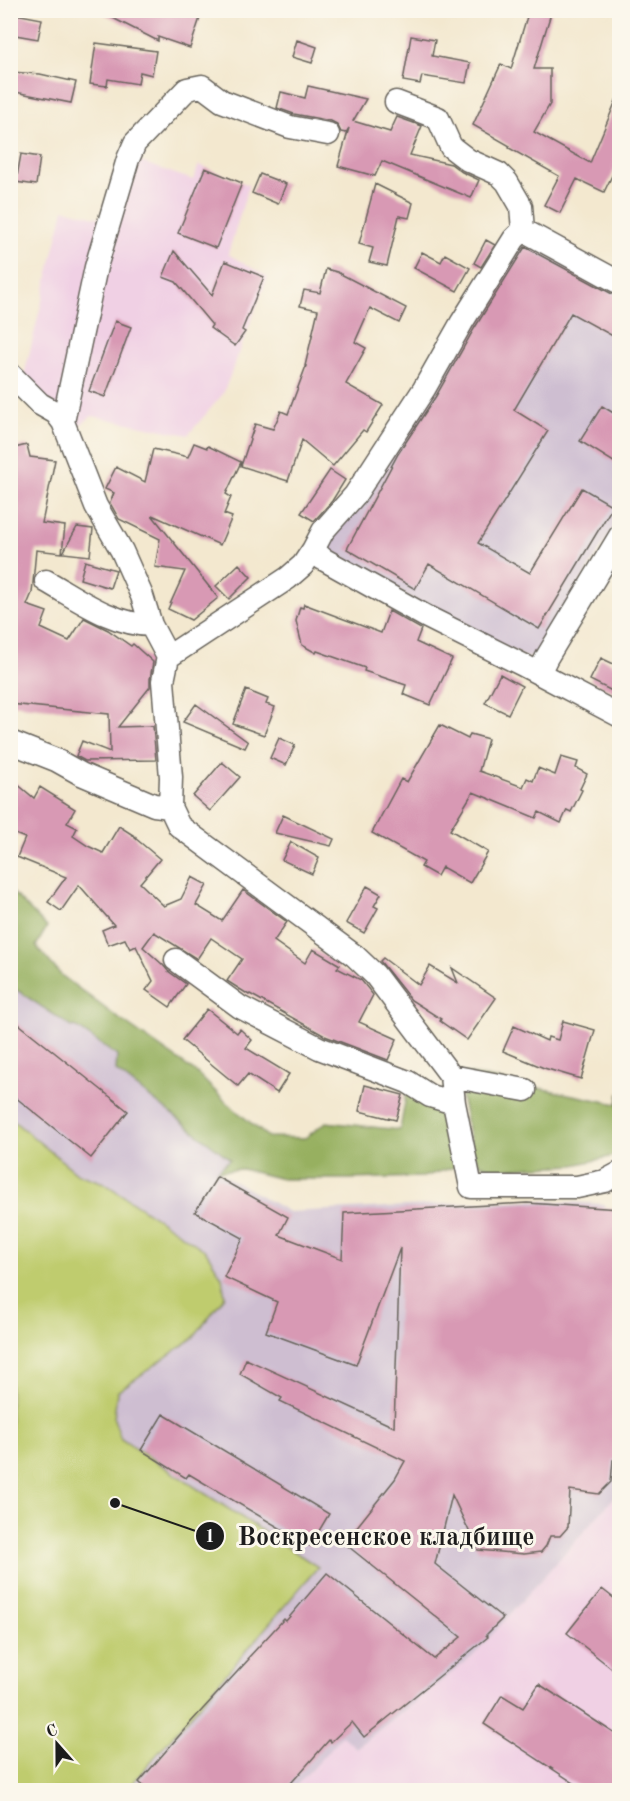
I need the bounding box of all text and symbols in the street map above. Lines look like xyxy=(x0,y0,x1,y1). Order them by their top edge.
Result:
callout: Воскресенское кладбище xyxy=(195,1514,546,1558)
text: Воскресенское кладбище xyxy=(237,1525,535,1551)
text: 1 xyxy=(205,1528,215,1546)
north arrow xyxy=(27,1714,87,1774)
text: С xyxy=(45,1723,60,1741)

